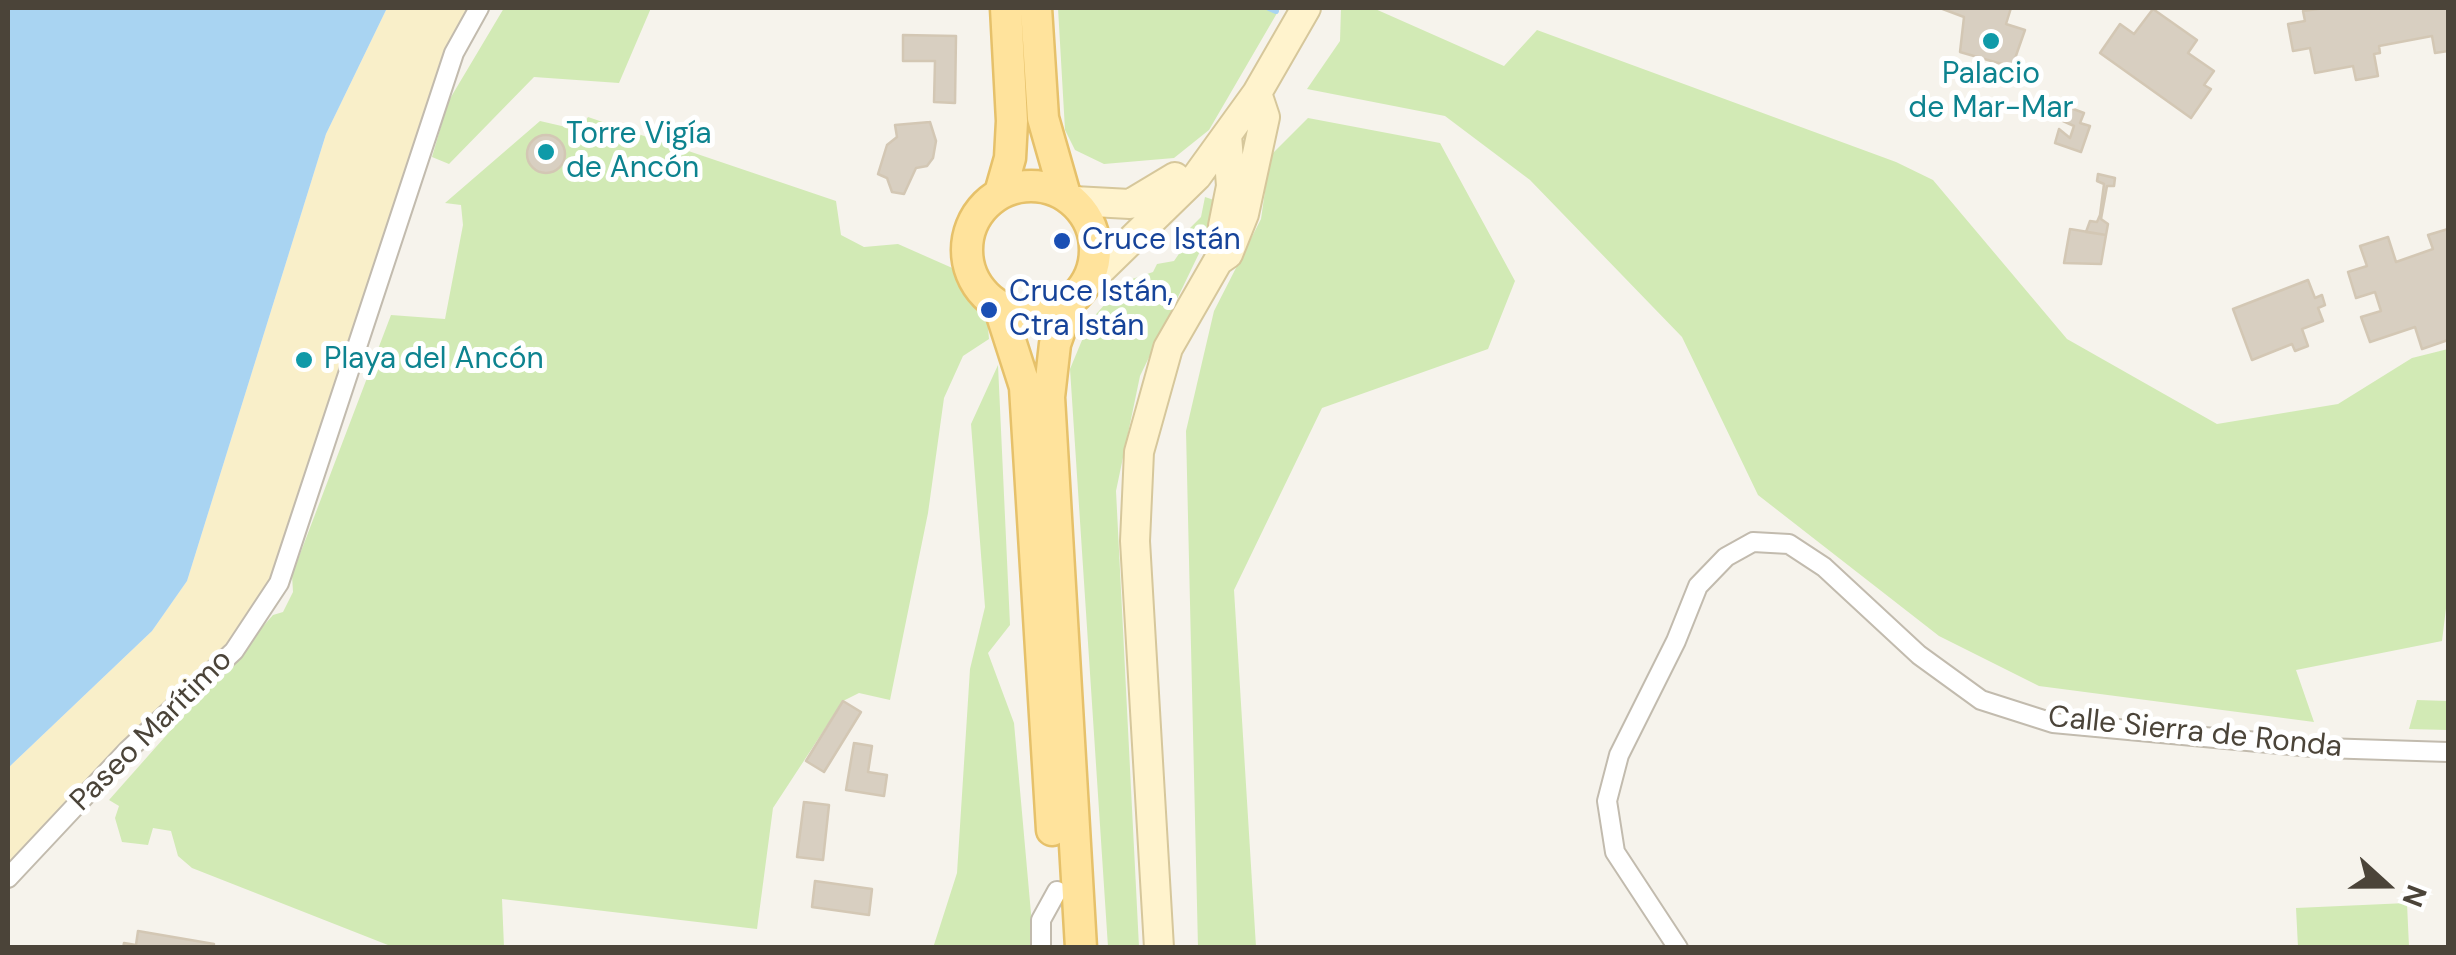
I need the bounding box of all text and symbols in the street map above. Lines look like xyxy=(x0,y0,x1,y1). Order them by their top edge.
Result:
marker: Palacio de Mar-Mar xyxy=(1980,30,2002,52)
place label: Palacio de Mar-Mar xyxy=(1908,57,2074,128)
place label: Torre Vigía de Ancón xyxy=(566,117,712,188)
marker: Torre Vigía de Ancón xyxy=(535,141,557,163)
place label: Cruce Istán xyxy=(1082,223,1241,259)
marker: Cruce Istán xyxy=(1051,230,1073,252)
place label: Cruce Istán, Ctra Istán xyxy=(1009,275,1173,346)
marker: Cruce Istán, Ctra Istán xyxy=(978,299,1000,321)
place label: Playa del Ancón xyxy=(324,342,544,378)
marker: Playa del Ancón xyxy=(293,349,315,371)
street label: Paseo Marítimo xyxy=(64,643,240,819)
street label: Calle Sierra de Ronda xyxy=(2046,700,2344,766)
north arrow xyxy=(2336,835,2436,935)
text: N xyxy=(2394,880,2435,912)

